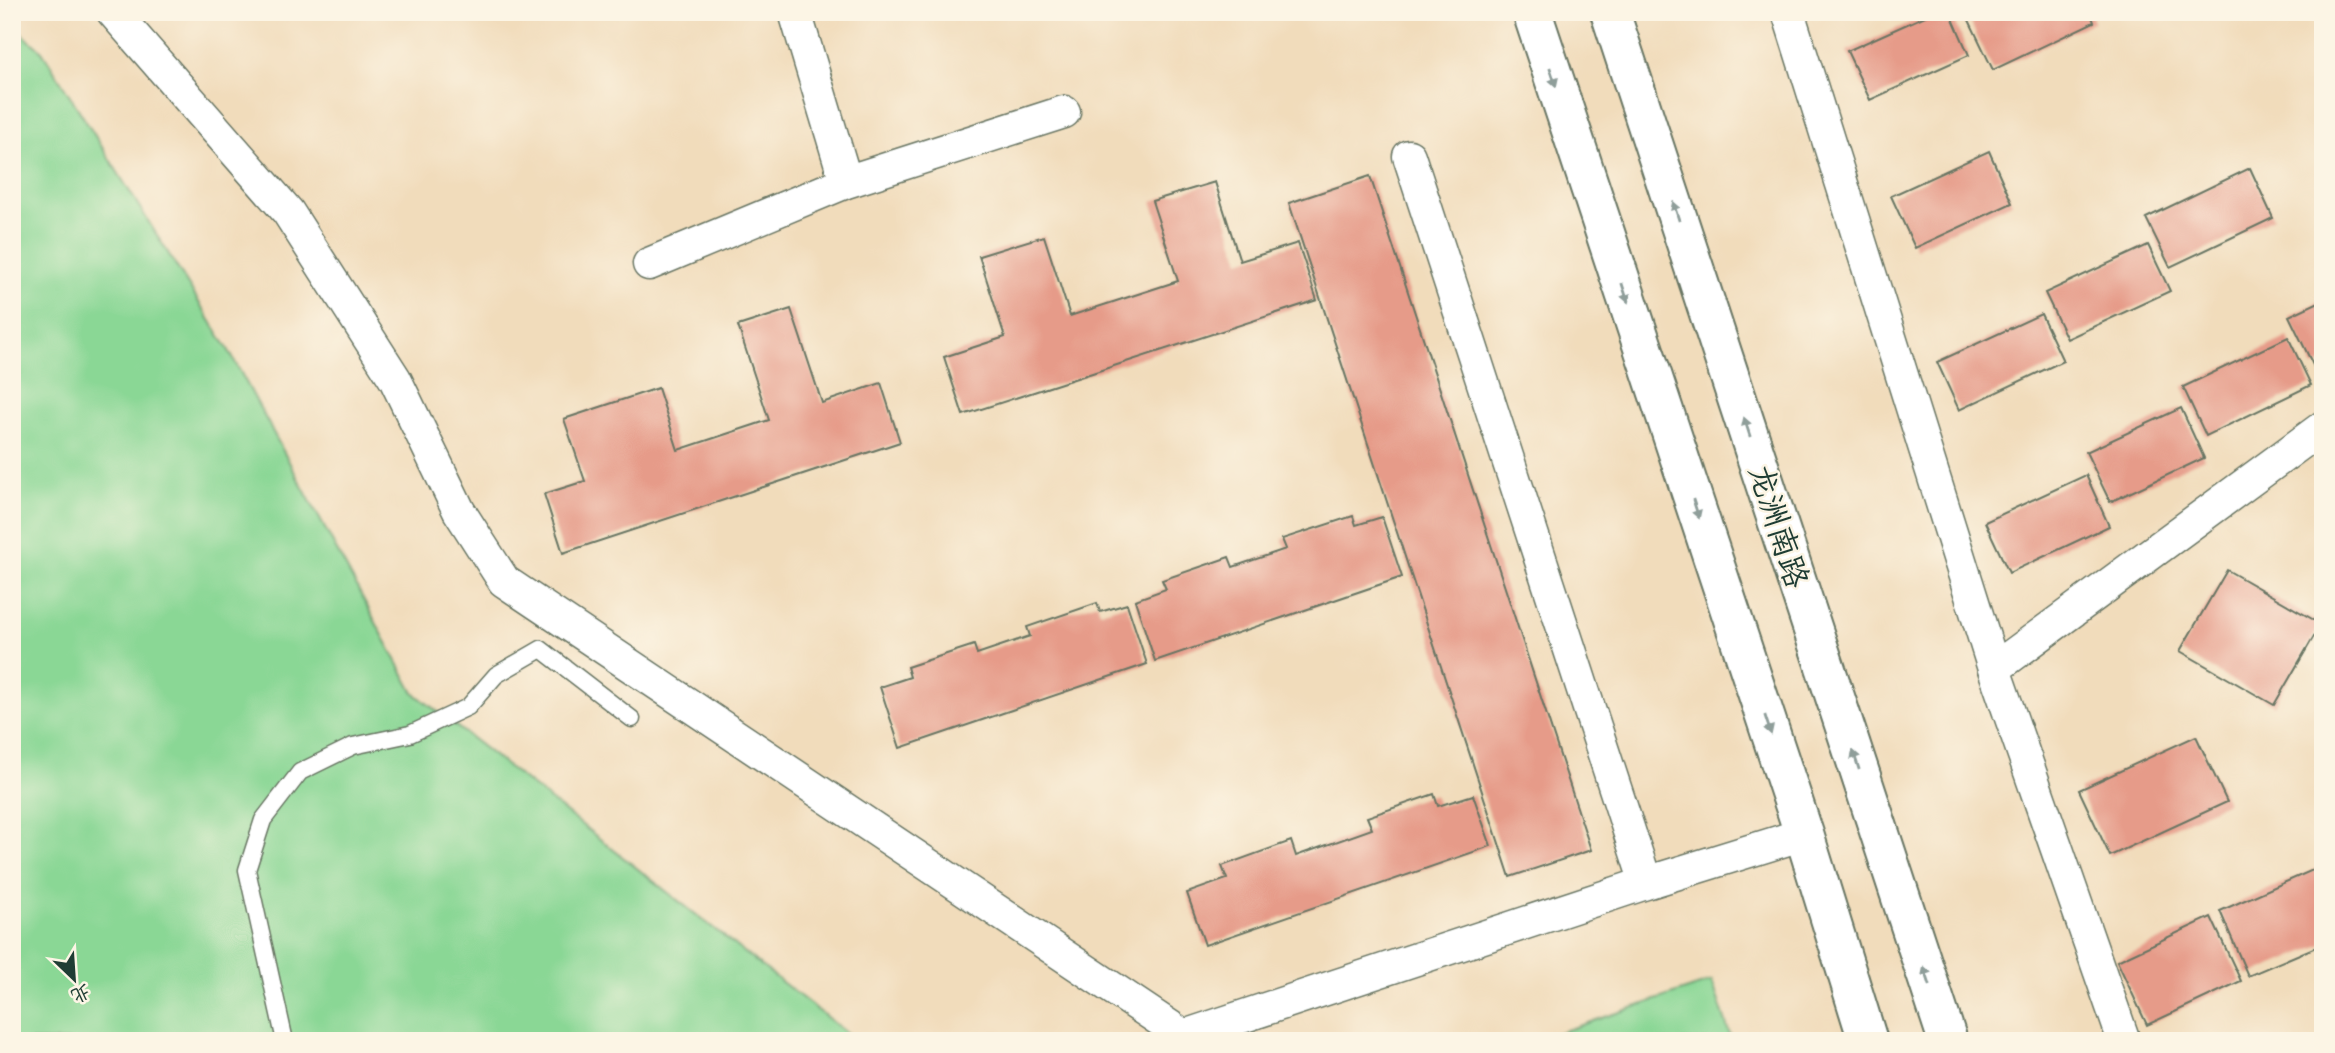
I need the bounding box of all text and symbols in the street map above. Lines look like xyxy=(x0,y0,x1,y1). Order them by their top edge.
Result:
one-way arrow xyxy=(1548,67,1559,88)
one-way arrow xyxy=(1670,200,1681,221)
one-way arrow xyxy=(1620,283,1631,304)
one-way arrow xyxy=(1741,417,1752,438)
street label: 龙洲南路 xyxy=(1734,459,1818,595)
one-way arrow xyxy=(1691,499,1702,520)
one-way arrow xyxy=(1763,715,1774,736)
one-way arrow xyxy=(1850,749,1861,770)
north arrow xyxy=(38,944,108,1014)
one-way arrow xyxy=(1921,965,1932,986)
text: 北 xyxy=(66,976,94,1008)

